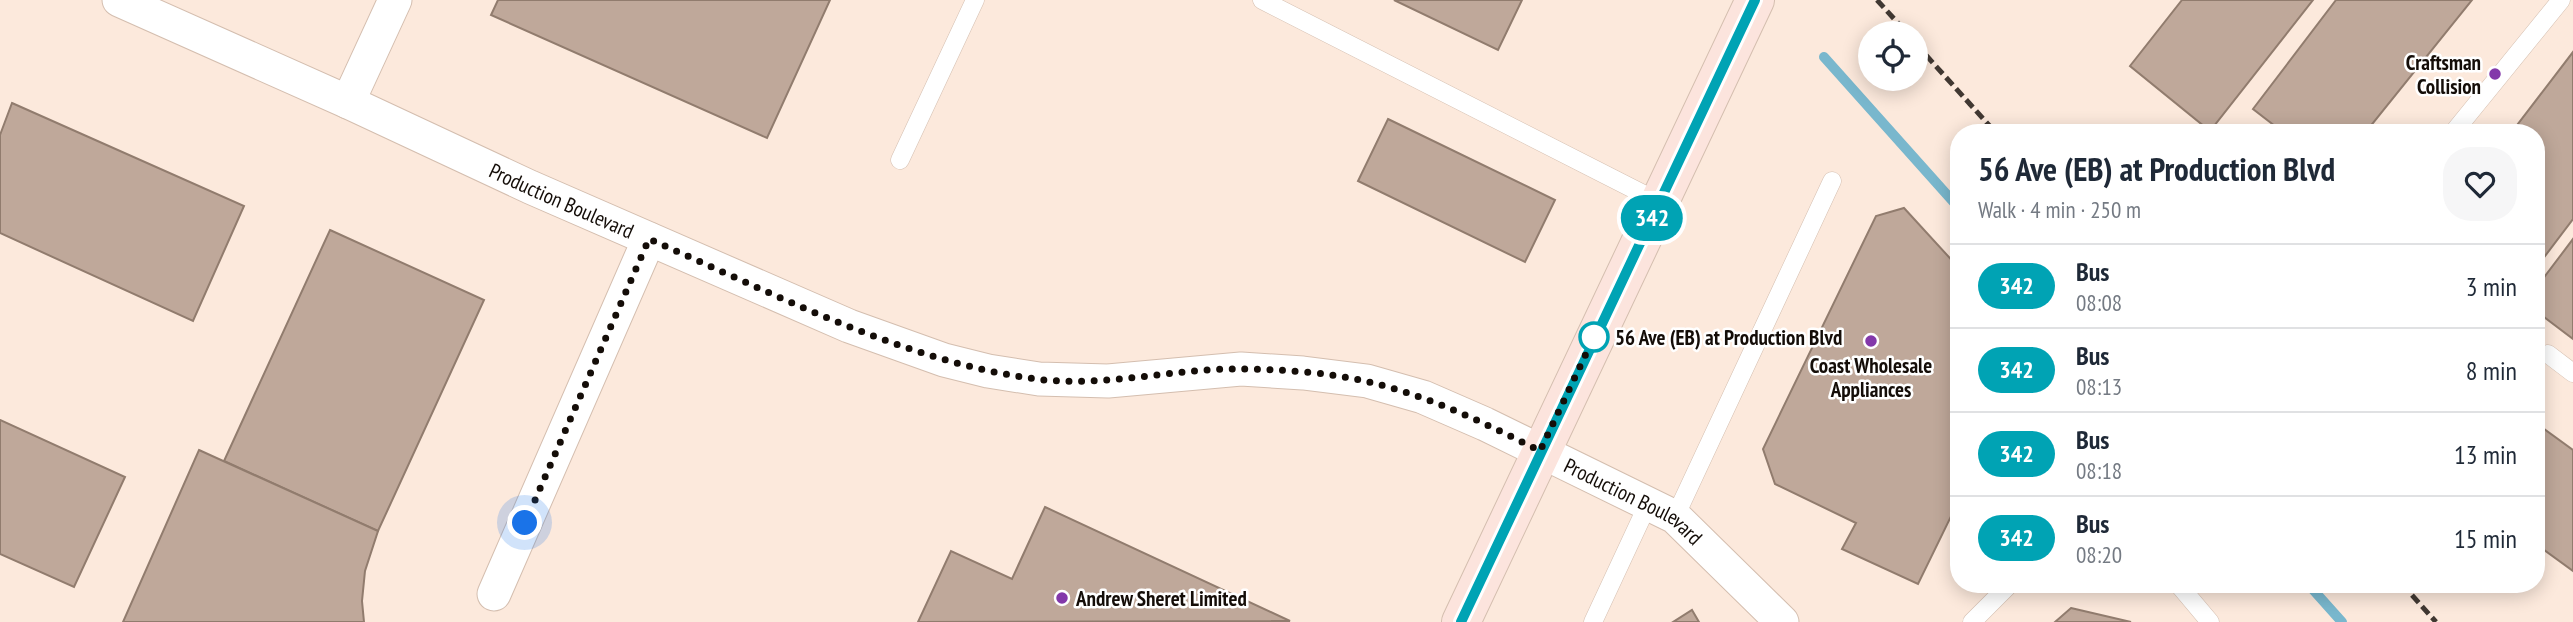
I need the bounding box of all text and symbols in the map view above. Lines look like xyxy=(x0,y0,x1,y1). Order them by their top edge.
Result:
map controls xyxy=(1858,21,1928,91)
button: locate xyxy=(1858,21,1928,91)
place label: Craftsman Collision xyxy=(2406,49,2481,100)
marker: Craftsman Collision xyxy=(2487,66,2503,82)
text: 56 Ave (EB) at Production Blvd xyxy=(1978,147,2335,190)
button: heart xyxy=(2443,147,2517,221)
street label: Production Boulevard xyxy=(485,156,638,244)
line badge: 342 xyxy=(1612,195,1692,241)
text: Walk · 4 min · 250 m xyxy=(1978,195,2141,224)
text: 342 xyxy=(1635,202,1669,233)
text: Bus xyxy=(2076,255,2109,288)
text: 342 xyxy=(1999,270,2034,301)
text: 3 min xyxy=(2466,270,2517,303)
text: 08:08 xyxy=(2076,288,2122,317)
marker: 56 Ave (EB) at Production Blvd xyxy=(1579,322,1609,352)
place label: 56 Ave (EB) at Production Blvd xyxy=(1615,324,1842,351)
marker: Coast Wholesale Appliances xyxy=(1863,333,1879,349)
text: Bus xyxy=(2076,339,2109,372)
place label: Coast Wholesale Appliances xyxy=(1810,352,1932,403)
text: 342 xyxy=(1999,354,2034,385)
text: 8 min xyxy=(2466,354,2517,387)
text: 08:13 xyxy=(2076,372,2122,401)
text: Bus xyxy=(2076,423,2109,456)
text: 342 xyxy=(1999,438,2034,469)
text: 13 min xyxy=(2454,438,2517,471)
street label: Production Boulevard xyxy=(1560,451,1708,550)
text: 08:18 xyxy=(2076,456,2122,485)
your location xyxy=(507,505,542,540)
text: Bus xyxy=(2076,507,2109,540)
text: 342 xyxy=(1999,522,2034,553)
text: 15 min xyxy=(2454,522,2517,555)
text: 08:20 xyxy=(2076,540,2122,569)
place label: Andrew Sheret Limited xyxy=(1075,585,1247,612)
marker: Andrew Sheret Limited xyxy=(1054,590,1070,606)

